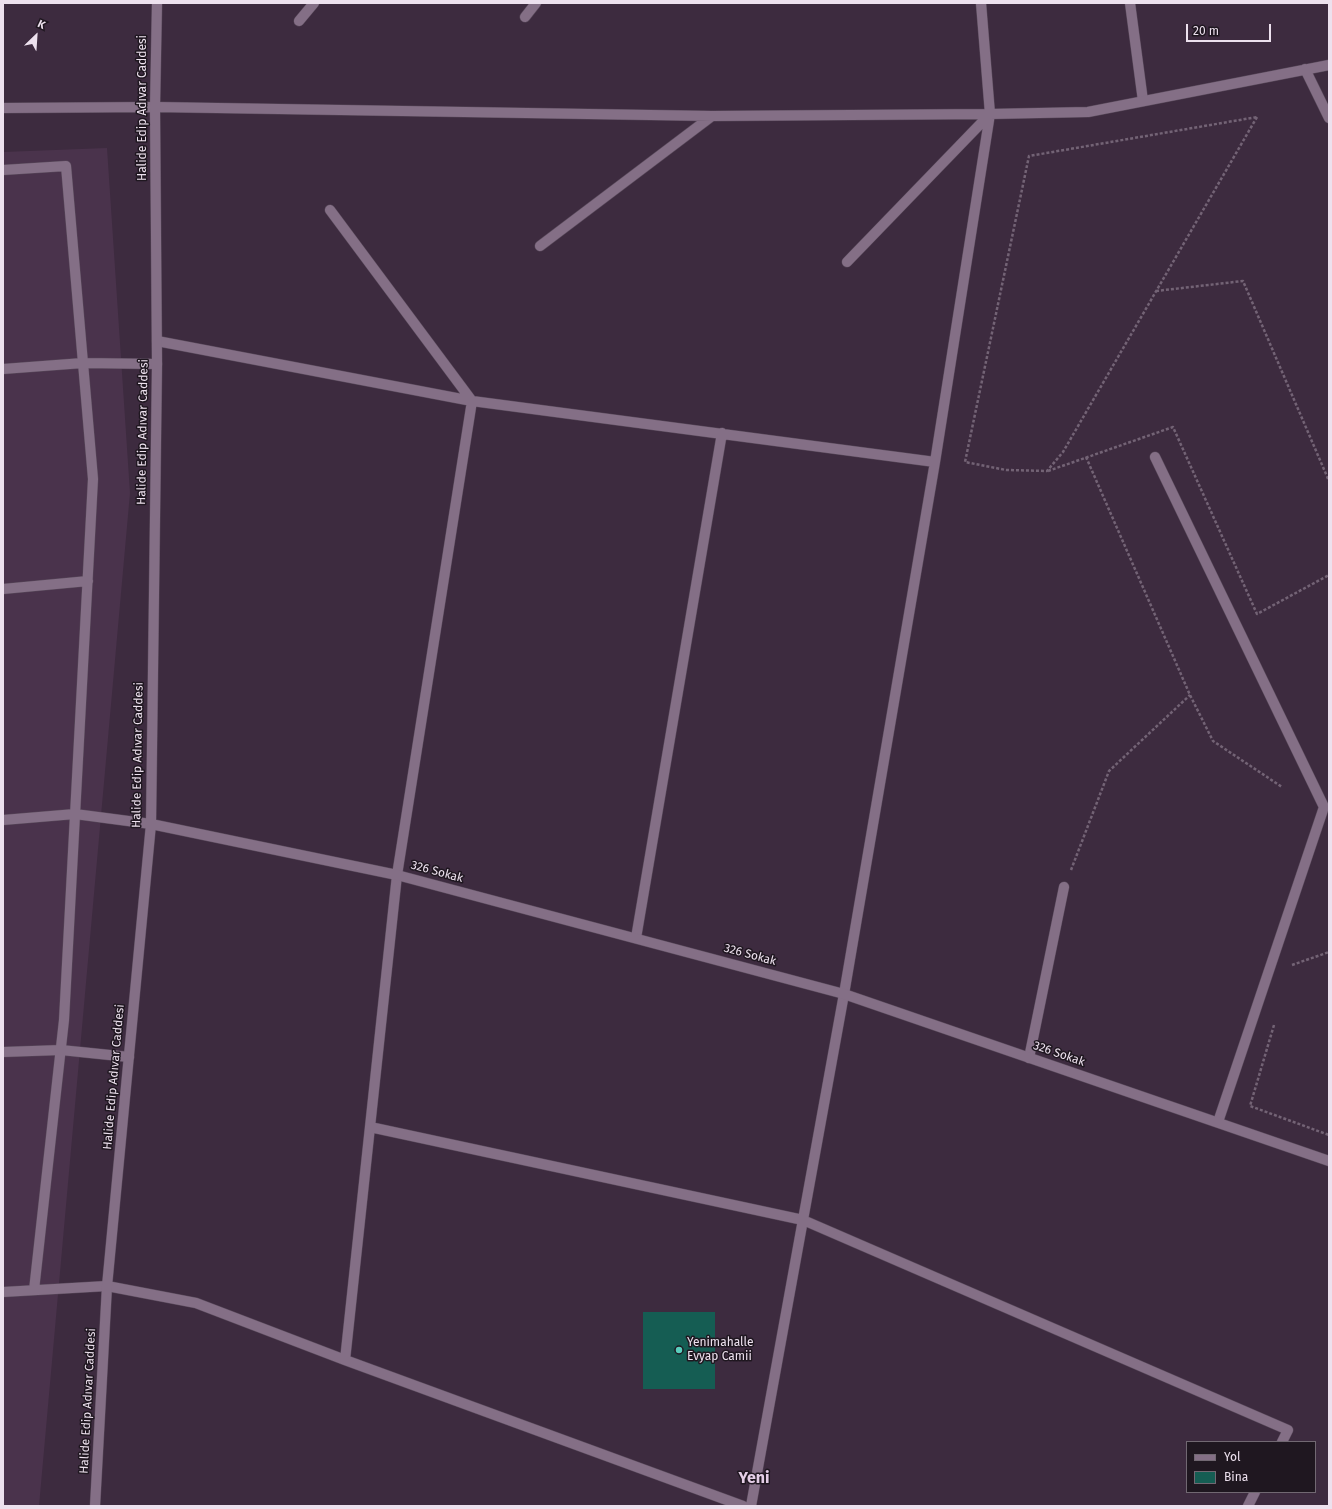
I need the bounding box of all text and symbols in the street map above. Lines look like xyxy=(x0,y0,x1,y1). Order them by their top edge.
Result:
north arrow xyxy=(16,16,56,56)
scale bar xyxy=(1188,16,1273,42)
text: K xyxy=(35,17,47,32)
text: 20 m xyxy=(1193,24,1219,38)
street label: Halide Edip Adıvar Caddesi xyxy=(136,35,150,181)
street label: Halide Edip Adıvar Caddesi xyxy=(135,359,151,505)
street label: Halide Edip Adıvar Caddesi xyxy=(130,682,146,828)
street label: 326 Sokak xyxy=(409,858,465,886)
street label: 326 Sokak xyxy=(722,941,778,969)
street label: Halide Edip Adıvar Caddesi xyxy=(100,1004,128,1150)
street label: 326 Sokak xyxy=(1031,1038,1087,1070)
street label: Halide Edip Adıvar Caddesi xyxy=(77,1328,99,1474)
place label: Yenimahalle Evyap Camii xyxy=(687,1336,754,1364)
marker: Yenimahalle Evyap Camii xyxy=(674,1345,684,1355)
legend xyxy=(1186,1441,1316,1493)
text: Yol xyxy=(1224,1450,1240,1464)
district label: Yeni xyxy=(738,1469,770,1489)
text: Bina xyxy=(1224,1470,1248,1484)

